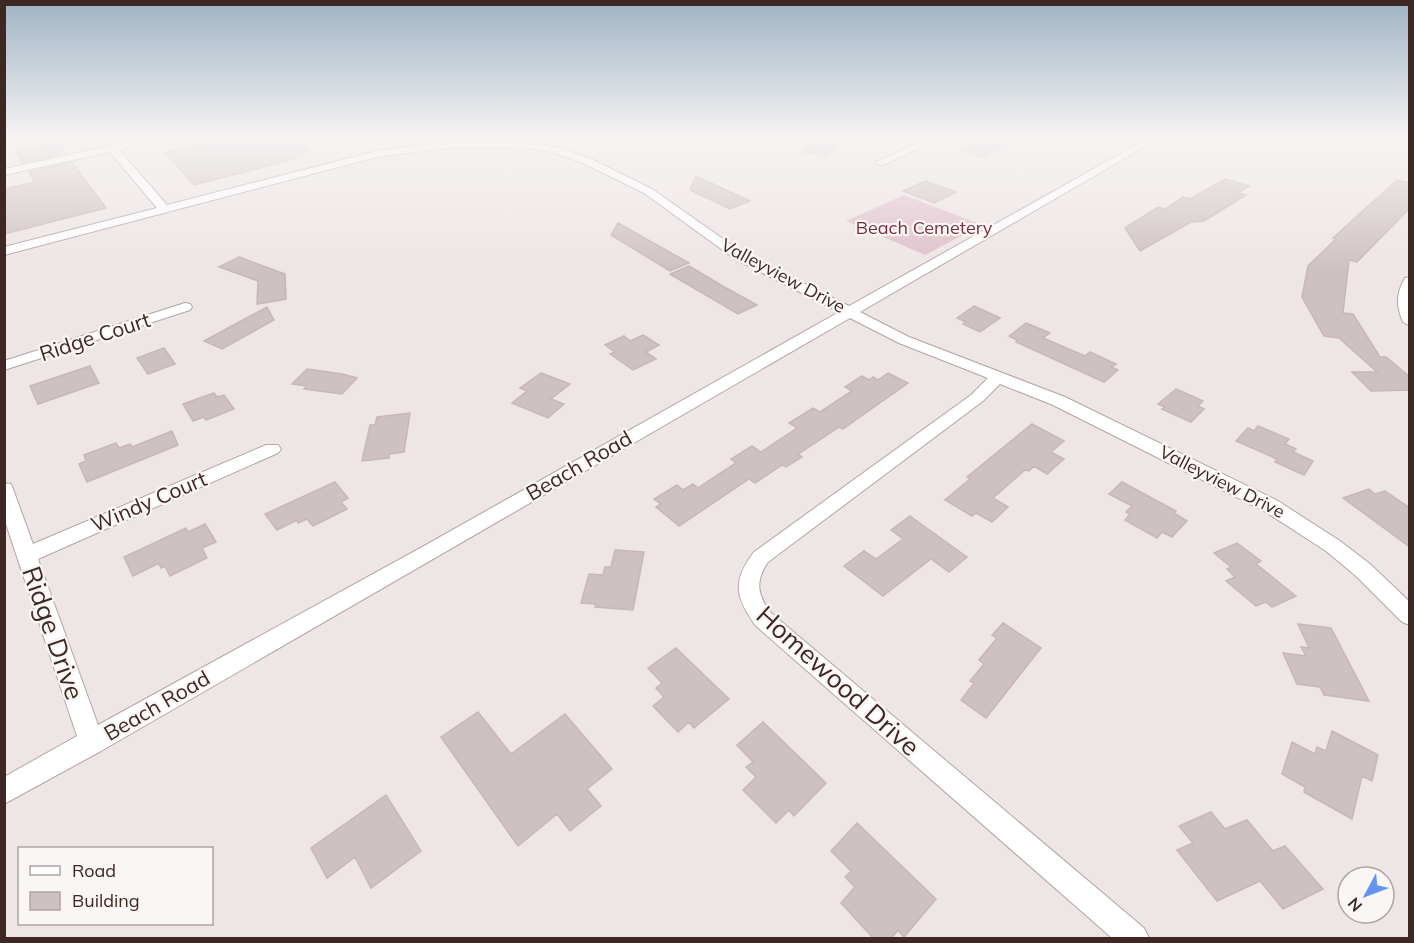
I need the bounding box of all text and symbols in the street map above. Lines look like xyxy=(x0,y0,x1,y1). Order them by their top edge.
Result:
park label: Beach Cemetery xyxy=(856,216,993,239)
street label: Valleyview Drive xyxy=(717,233,849,318)
street label: Ridge Court xyxy=(36,306,153,366)
street label: Beach Road xyxy=(521,424,636,506)
street label: Valleyview Drive xyxy=(1156,440,1289,523)
street label: Windy Court xyxy=(87,465,210,537)
street label: Ridge Drive xyxy=(15,562,92,704)
street label: Homewood Drive xyxy=(750,598,927,763)
street label: Beach Road xyxy=(99,664,214,746)
legend xyxy=(18,847,213,925)
text: Road xyxy=(72,859,116,882)
north arrow xyxy=(1336,865,1396,925)
text: Building xyxy=(72,889,140,912)
text: N xyxy=(1343,894,1366,916)

